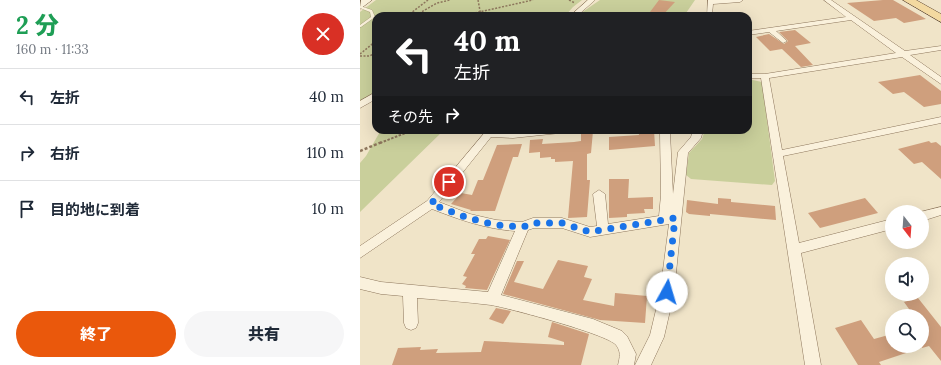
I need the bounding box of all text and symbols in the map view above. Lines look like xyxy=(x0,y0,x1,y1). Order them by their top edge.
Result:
text: 2 分 xyxy=(16,10,59,41)
button: close xyxy=(302,13,344,55)
text: 40 m xyxy=(454,23,520,59)
icon: left xyxy=(388,28,440,80)
text: 160 m · 11:33 xyxy=(16,41,89,58)
text: 左折 xyxy=(454,61,490,84)
icon: left xyxy=(16,86,38,108)
text: 40 m xyxy=(309,87,344,106)
text: 左折 xyxy=(50,88,80,107)
icon: right xyxy=(441,104,463,126)
text: その先 xyxy=(388,107,433,126)
icon: right xyxy=(16,142,38,164)
text: 110 m xyxy=(306,143,344,162)
text: 右折 xyxy=(50,144,80,163)
pin xyxy=(432,165,466,199)
icon: arrive xyxy=(438,171,460,193)
icon: arrive xyxy=(16,198,38,220)
text: 10 m xyxy=(312,199,344,218)
text: 目的地に到着 xyxy=(50,200,140,219)
north arrow xyxy=(885,205,929,249)
map controls xyxy=(885,205,929,353)
button: sound xyxy=(885,257,929,301)
position arrow xyxy=(646,271,688,313)
button: search xyxy=(885,309,929,353)
button: 終了 xyxy=(16,311,176,357)
button: 共有 xyxy=(184,311,344,357)

